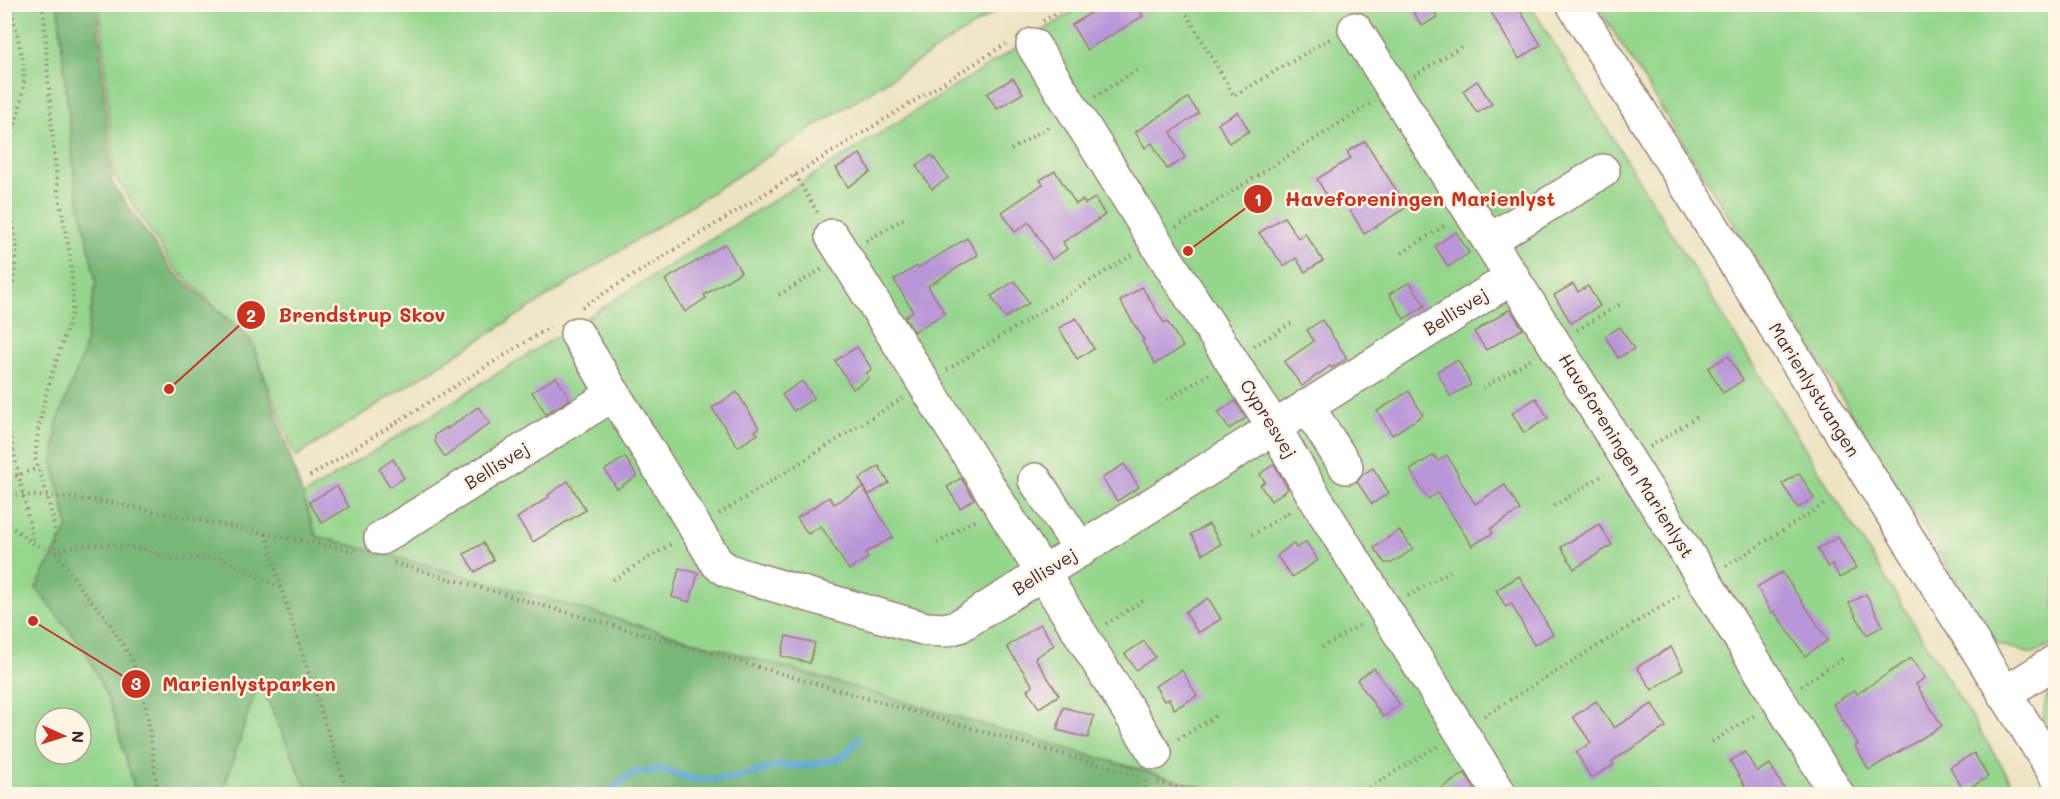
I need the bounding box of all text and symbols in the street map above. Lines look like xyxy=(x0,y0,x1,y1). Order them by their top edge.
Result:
callout: Haveforeningen Marienlyst xyxy=(1243,180,1568,218)
text: Haveforeningen Marienlyst xyxy=(1285,185,1555,211)
text: 1 xyxy=(1254,187,1262,211)
street label: Bellisvej xyxy=(1418,282,1492,340)
callout: Brendstrup Skov xyxy=(236,296,457,334)
text: Brendstrup Skov xyxy=(279,301,446,327)
text: 2 xyxy=(246,303,256,327)
street label: Marienlystvangen xyxy=(1764,318,1866,461)
street label: Haveforeningen Marienlyst xyxy=(1554,349,1700,562)
street label: Cypresvej xyxy=(1235,374,1303,463)
street label: Bellisvej xyxy=(459,436,533,494)
street label: Bellisvej xyxy=(1007,542,1081,600)
callout: Marienlystparken xyxy=(121,665,348,703)
text: Marienlystparken xyxy=(162,670,336,696)
text: 3 xyxy=(131,671,142,695)
north arrow xyxy=(33,706,93,766)
text: N xyxy=(68,730,89,743)

